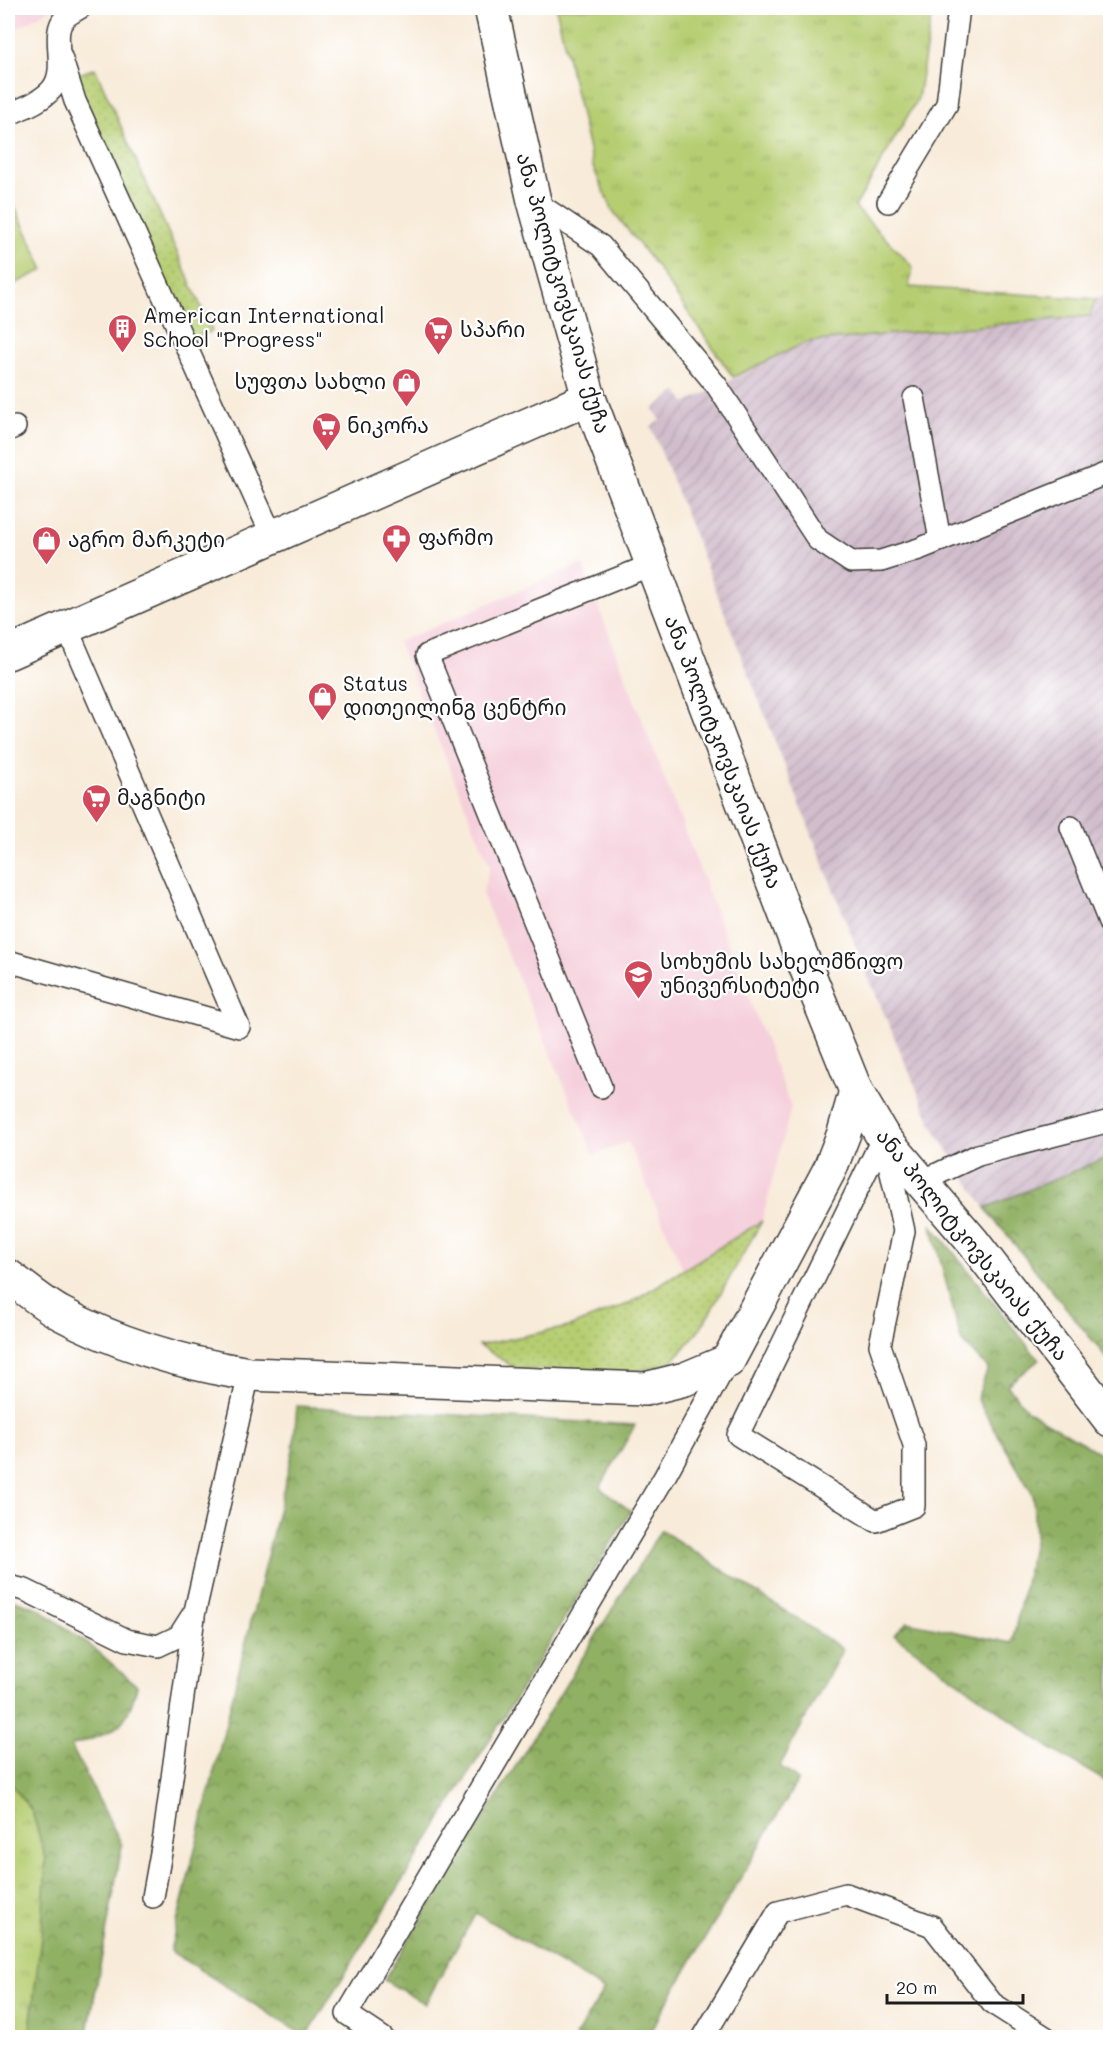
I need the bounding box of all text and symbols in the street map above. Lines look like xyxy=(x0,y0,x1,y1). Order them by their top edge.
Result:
street label: ანა პოლიტკოვსკაიას ქუჩა xyxy=(510,149,618,436)
place label: American International School "Progress" xyxy=(143,301,384,352)
building icon: American International School "Progress" xyxy=(106,312,138,354)
supermarket icon: სპარი xyxy=(423,314,455,356)
place label: სპარი xyxy=(460,315,525,342)
shop icon: სუფთა სახლი xyxy=(391,366,423,408)
place label: სუფთა სახლი xyxy=(234,367,386,395)
supermarket icon: ნიკორა xyxy=(310,410,342,452)
place label: ნიკორა xyxy=(347,411,429,438)
pharmacy icon: ფარმო xyxy=(381,522,413,564)
place label: ფარმო xyxy=(418,523,494,550)
shop icon: აგრო მარკეტი xyxy=(31,524,63,566)
place label: აგრო მარკეტი xyxy=(68,525,225,552)
street label: ანა პოლიტკოვსკაიას ქუჩა xyxy=(659,611,789,893)
place label: Status დითეილინგ ცენტრი xyxy=(343,669,566,721)
shop icon: Status დითეილინგ ცენტრი xyxy=(306,680,338,722)
supermarket icon: მაგნიტი xyxy=(80,782,112,824)
place label: მაგნიტი xyxy=(117,783,206,810)
place label: სოხუმის სახელმწიფო უნივერსიტეტი xyxy=(660,947,903,998)
school or university icon: სოხუმის სახელმწიფო უნივერსიტეტი xyxy=(623,958,655,1000)
street label: ანა პოლიტკოვსკაიას ქუჩა xyxy=(870,1122,1075,1366)
scale bar xyxy=(887,1967,1024,2005)
text: 20 m xyxy=(896,1975,937,1999)

